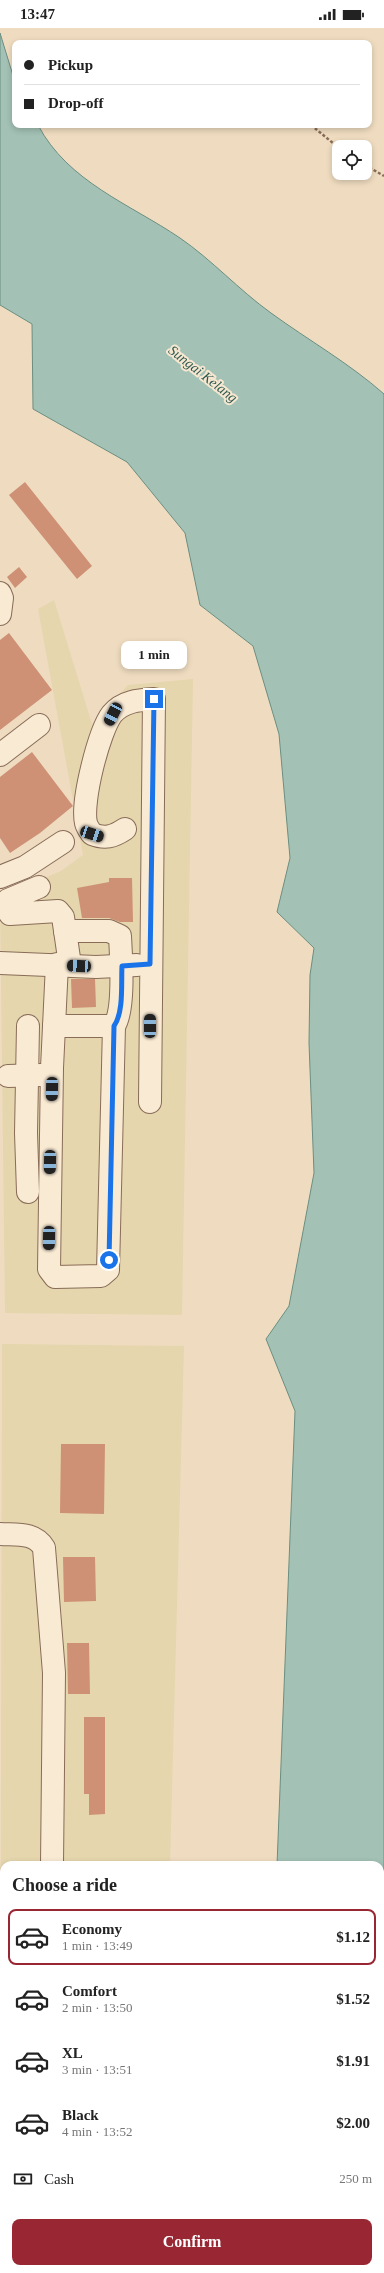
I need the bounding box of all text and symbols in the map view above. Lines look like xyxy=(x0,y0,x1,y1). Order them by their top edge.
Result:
text: 13:47 xyxy=(20,6,55,22)
text: Pickup xyxy=(48,57,93,73)
text: Drop-off xyxy=(48,95,104,111)
map controls xyxy=(332,140,372,180)
button: locate xyxy=(332,140,372,180)
water label: Sungai Kelang xyxy=(166,343,240,405)
callout: 1 min xyxy=(121,641,187,669)
text: 1 min xyxy=(138,647,170,662)
route end xyxy=(145,690,163,708)
car xyxy=(102,701,124,727)
car xyxy=(79,825,105,843)
car xyxy=(67,959,91,973)
car xyxy=(144,1014,156,1038)
car xyxy=(46,1077,58,1101)
car xyxy=(44,1150,56,1174)
car xyxy=(43,1226,55,1250)
route start xyxy=(100,1251,118,1269)
text: Choose a ride xyxy=(12,1875,117,1895)
icon: car xyxy=(14,1919,50,1955)
text: Economy xyxy=(62,1921,122,1937)
text: $1.12 xyxy=(336,1929,370,1945)
text: 1 min · 13:49 xyxy=(62,1938,132,1953)
icon: car xyxy=(14,1981,50,2017)
text: Comfort xyxy=(62,1983,117,1999)
text: $1.52 xyxy=(336,1991,370,2007)
text: 2 min · 13:50 xyxy=(62,2000,132,2015)
icon: car xyxy=(14,2043,50,2079)
text: XL xyxy=(62,2045,83,2061)
text: $1.91 xyxy=(336,2053,370,2069)
text: 3 min · 13:51 xyxy=(62,2062,132,2077)
icon: car xyxy=(14,2105,50,2141)
text: Black xyxy=(62,2107,99,2123)
text: $2.00 xyxy=(336,2115,370,2131)
text: 4 min · 13:52 xyxy=(62,2124,132,2139)
icon: cash xyxy=(12,2168,34,2190)
text: Cash xyxy=(44,2171,74,2187)
text: 250 m xyxy=(339,2171,372,2186)
button: Confirm xyxy=(12,2219,372,2265)

